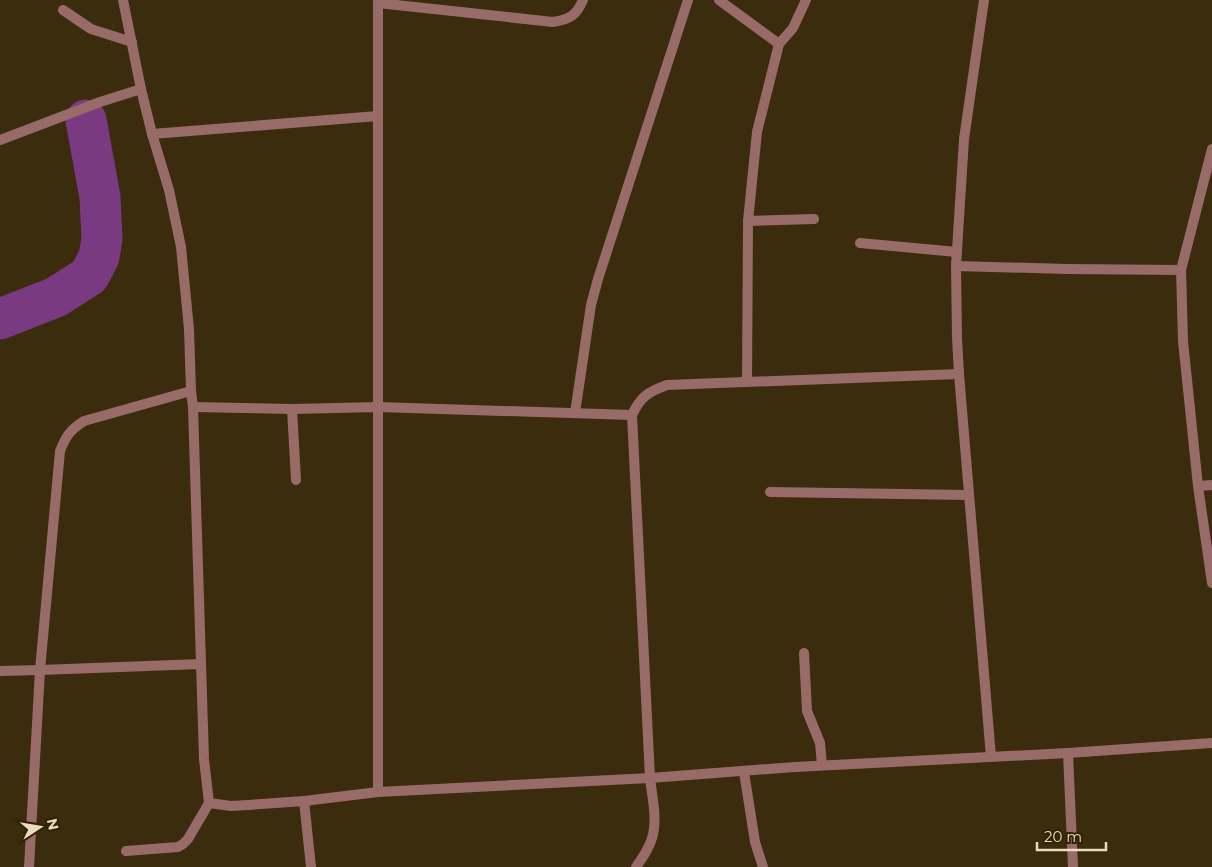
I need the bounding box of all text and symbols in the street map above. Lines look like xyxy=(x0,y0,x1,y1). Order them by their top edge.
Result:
north arrow xyxy=(15,802,65,852)
text: N xyxy=(43,817,63,832)
scale bar xyxy=(1037,820,1106,852)
text: 20 m xyxy=(1044,827,1082,846)

